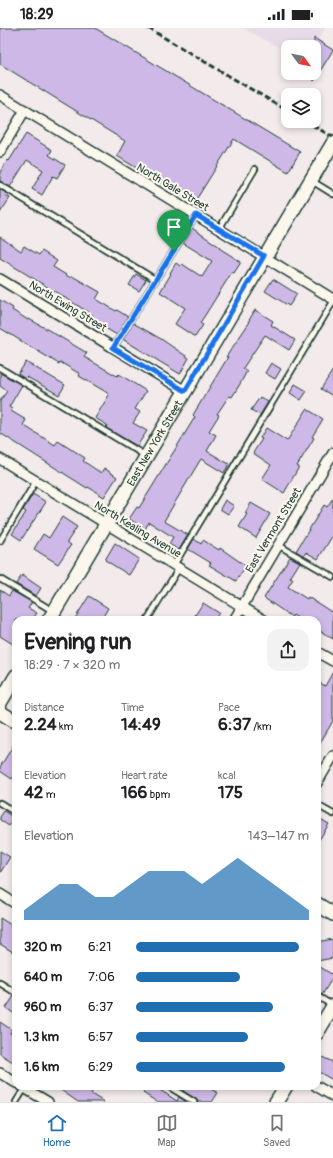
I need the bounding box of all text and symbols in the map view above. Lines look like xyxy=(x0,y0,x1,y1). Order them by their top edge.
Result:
text: 18:29 xyxy=(20,5,54,24)
north arrow xyxy=(281,40,321,80)
map controls xyxy=(281,40,321,128)
button: layers xyxy=(281,88,321,128)
street label: North Gale Street xyxy=(134,161,212,214)
pin xyxy=(157,210,191,251)
icon: arrive xyxy=(163,216,185,238)
street label: North Ewing Street xyxy=(27,278,109,335)
street label: East New York Street xyxy=(124,398,186,488)
street label: East Vermont Street xyxy=(243,485,304,575)
street label: North Kealing Avenue xyxy=(92,498,184,561)
text: Evening run xyxy=(24,628,132,656)
button: share xyxy=(267,629,309,671)
text: 18:29 · 7 × 320 m xyxy=(24,657,120,673)
text: Distance xyxy=(24,701,64,714)
text: Time xyxy=(121,701,144,714)
text: Pace xyxy=(218,701,240,714)
text: 2.24 xyxy=(24,714,57,735)
text: 14:49 xyxy=(121,714,161,735)
text: 6:37 xyxy=(218,714,251,735)
text: km xyxy=(57,720,73,733)
text: /km xyxy=(251,720,272,733)
text: Elevation xyxy=(24,769,66,782)
text: Heart rate xyxy=(121,769,167,782)
text: kcal xyxy=(218,769,236,782)
text: 42 xyxy=(24,782,43,803)
text: 166 xyxy=(121,782,147,803)
text: 175 xyxy=(218,782,243,803)
text: m xyxy=(43,788,56,801)
text: bpm xyxy=(147,788,170,801)
text: Elevation xyxy=(24,828,74,844)
text: 143–147 m xyxy=(248,828,309,844)
text: 320 m xyxy=(24,939,62,955)
text: 6:21 xyxy=(88,939,111,955)
text: 640 m xyxy=(24,969,62,985)
text: 7:06 xyxy=(88,969,115,985)
text: 960 m xyxy=(24,999,62,1015)
text: 6:37 xyxy=(88,999,113,1015)
text: 1.3 km xyxy=(24,1029,59,1045)
text: 6:57 xyxy=(88,1029,113,1045)
text: 1.6 km xyxy=(24,1059,59,1075)
text: 6:29 xyxy=(88,1059,113,1075)
tab: Home xyxy=(43,1112,70,1149)
tab: Map xyxy=(156,1112,178,1149)
tab: Saved xyxy=(263,1112,290,1149)

